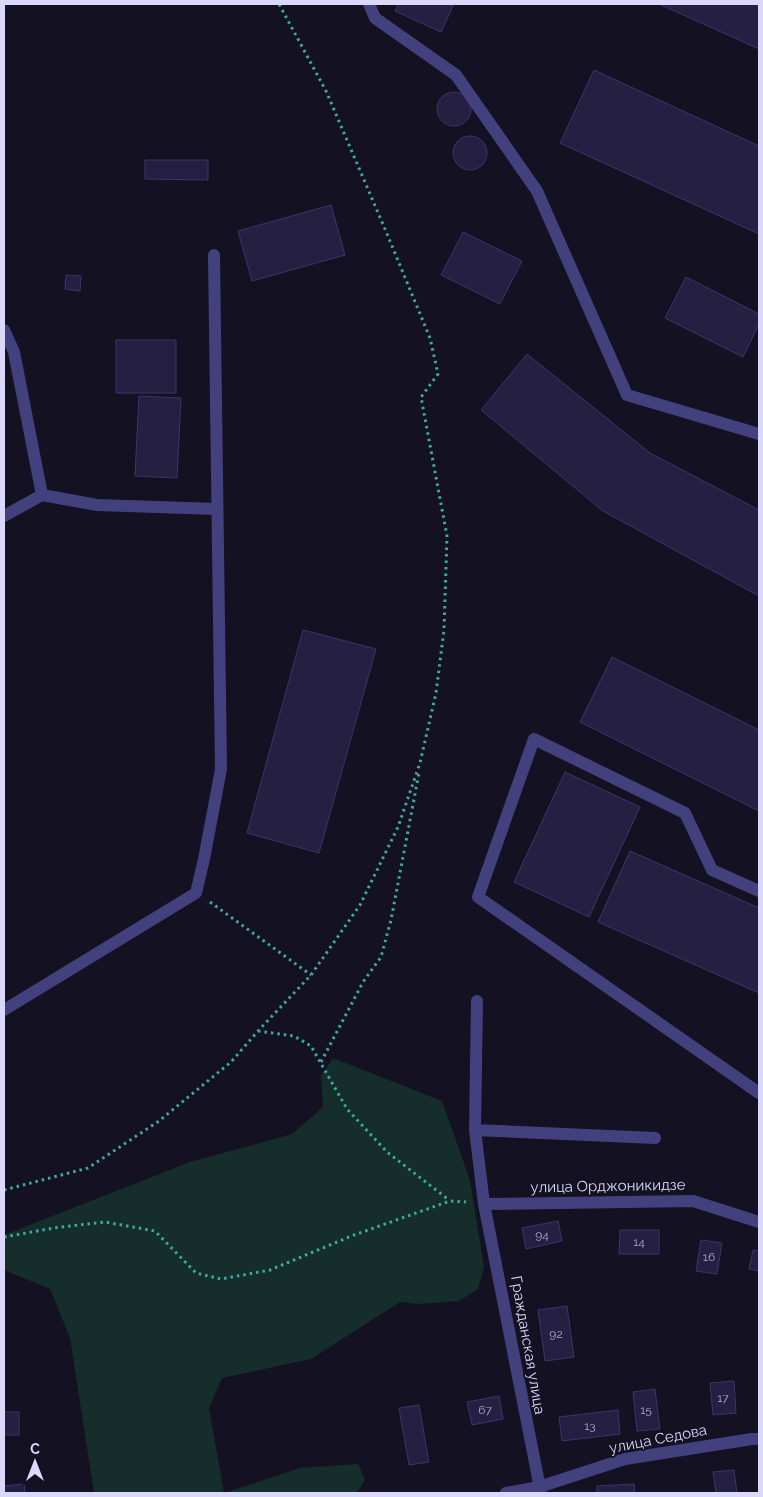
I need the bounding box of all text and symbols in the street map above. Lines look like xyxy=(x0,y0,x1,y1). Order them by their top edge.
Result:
street label: улица Орджоникидзе xyxy=(530,1176,686,1196)
house number: 94 xyxy=(535,1228,549,1242)
house number: 14 xyxy=(633,1235,645,1249)
house number: 16 xyxy=(703,1250,715,1264)
street label: Гражданская улица xyxy=(507,1274,549,1416)
house number: 92 xyxy=(549,1327,563,1341)
house number: 17 xyxy=(717,1391,729,1405)
house number: 67 xyxy=(478,1403,492,1417)
house number: 15 xyxy=(640,1403,652,1417)
house number: 13 xyxy=(584,1419,596,1433)
street label: улица Седова xyxy=(608,1421,708,1457)
north arrow xyxy=(10,1437,60,1487)
text: С xyxy=(30,1441,40,1457)

